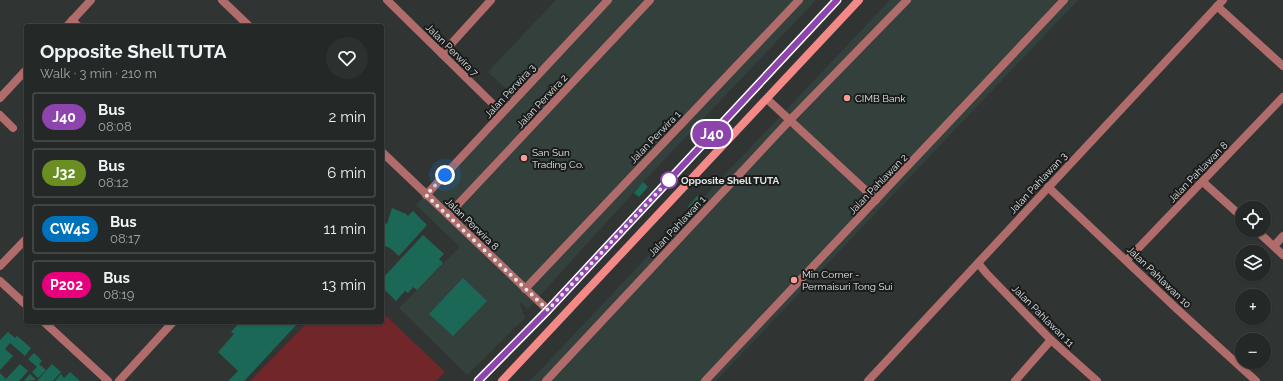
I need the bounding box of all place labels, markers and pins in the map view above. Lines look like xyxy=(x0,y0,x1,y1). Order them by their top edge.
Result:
marker: CIMB Bank xyxy=(842,93,852,103)
place label: CIMB Bank xyxy=(855,93,906,104)
place label: San Sun Trading Co. xyxy=(532,147,584,170)
marker: San Sun Trading Co. xyxy=(519,153,529,163)
marker: Opposite Shell TUTA xyxy=(660,171,678,189)
place label: Opposite Shell TUTA xyxy=(681,175,779,186)
place label: Min Corner - Permaisuri Tong Sui xyxy=(802,269,893,292)
marker: Min Corner - Permaisuri Tong Sui xyxy=(789,275,799,285)

